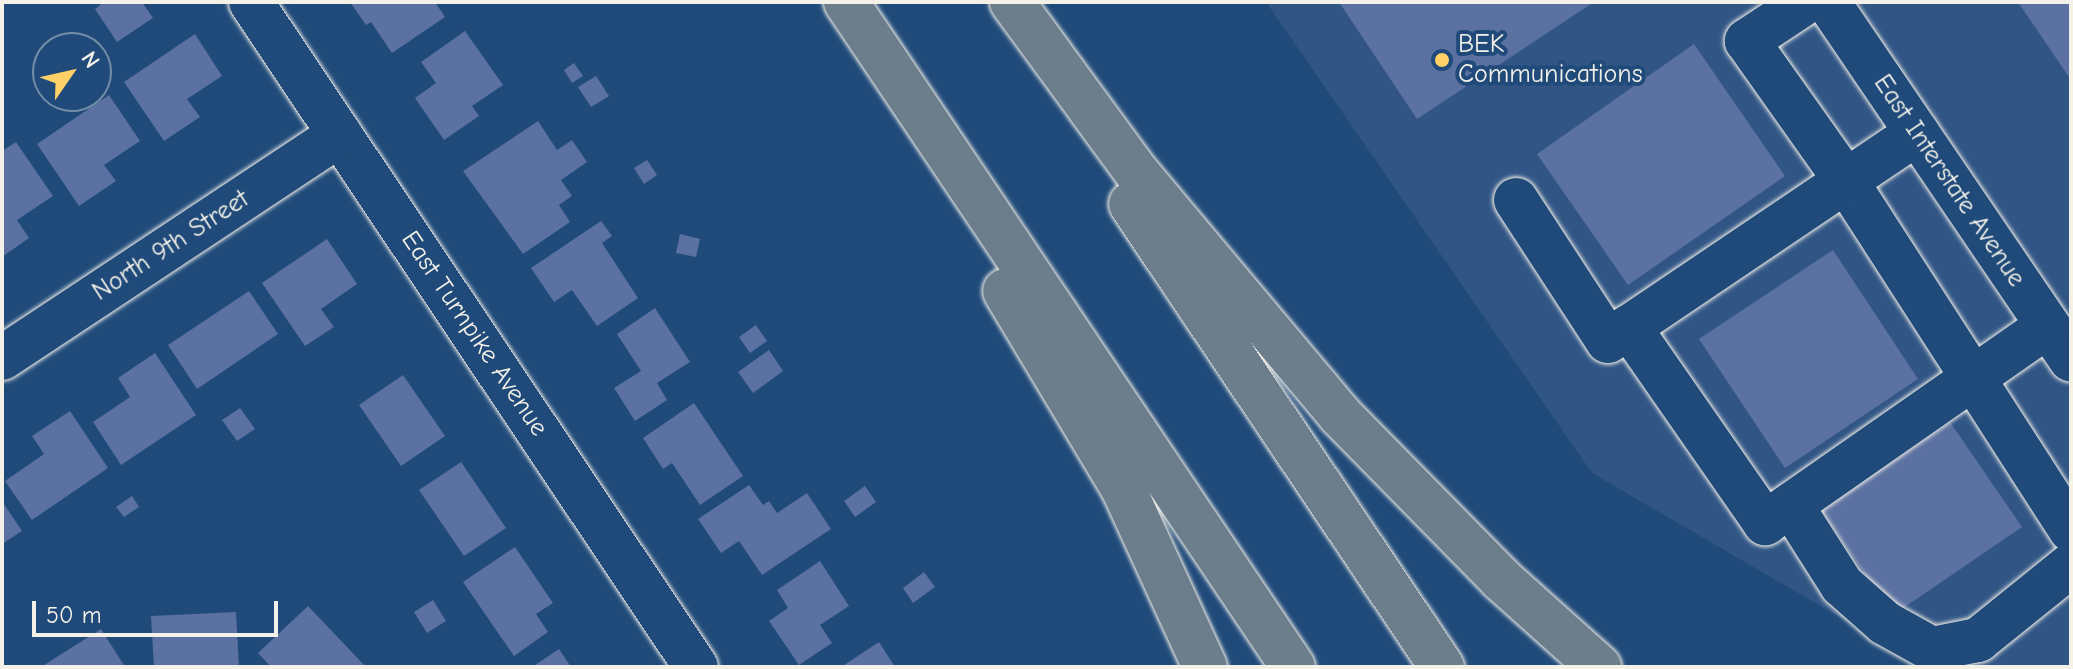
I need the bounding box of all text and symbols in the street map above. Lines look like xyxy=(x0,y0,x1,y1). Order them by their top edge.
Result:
place label: BEK Communications xyxy=(1458,29,1643,90)
north arrow xyxy=(32,32,112,112)
text: N xyxy=(75,46,105,73)
marker: BEK Communications xyxy=(1433,51,1451,69)
street label: East Interstate Avenue xyxy=(1866,69,2032,293)
street label: North 9th Street xyxy=(87,184,255,308)
street label: East Turnpike Avenue xyxy=(394,226,554,442)
scale bar xyxy=(36,585,282,635)
text: 50 m xyxy=(46,601,102,629)

